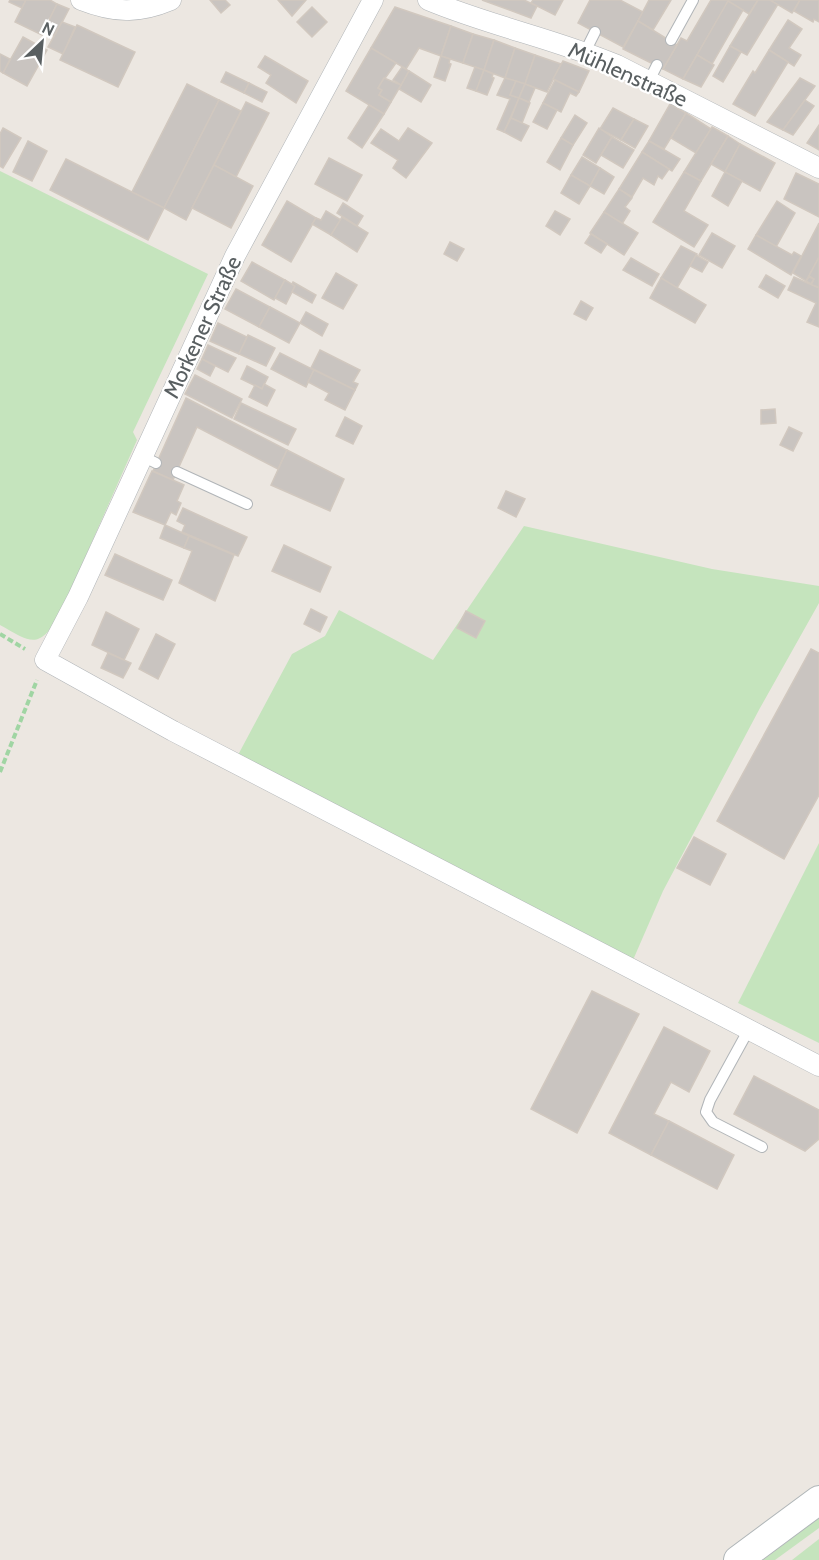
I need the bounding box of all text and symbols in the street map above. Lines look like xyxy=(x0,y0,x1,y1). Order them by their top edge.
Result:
north arrow xyxy=(12,12,72,72)
text: N xyxy=(39,18,58,40)
street label: Mühlenstraße xyxy=(564,36,691,113)
street label: Morkener Straße xyxy=(158,252,247,403)

